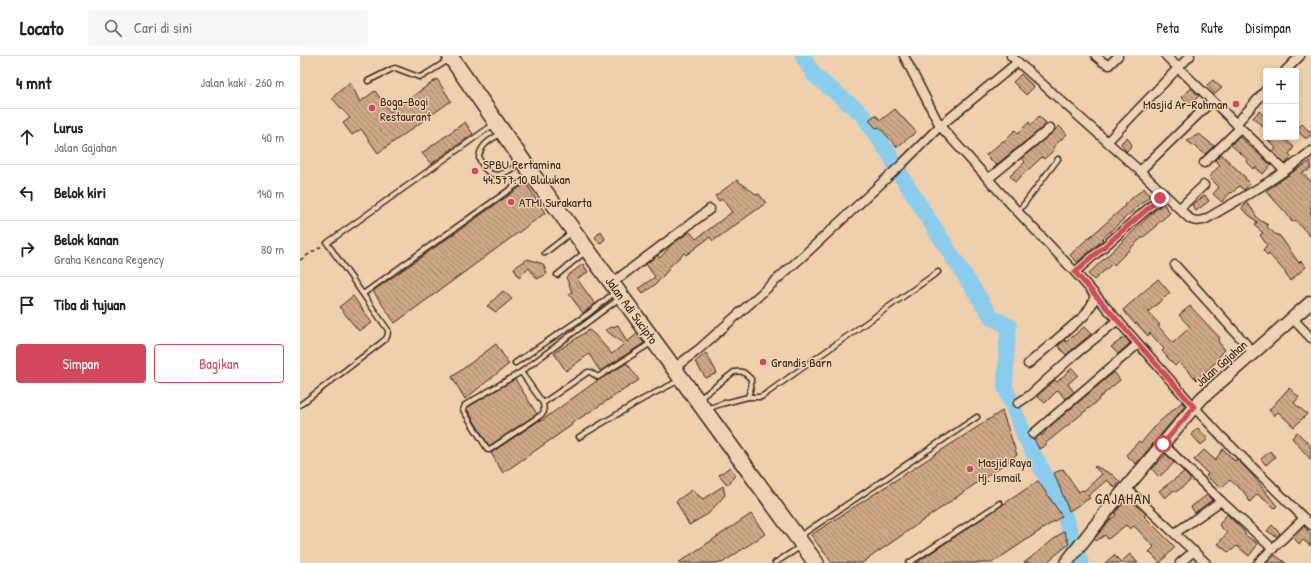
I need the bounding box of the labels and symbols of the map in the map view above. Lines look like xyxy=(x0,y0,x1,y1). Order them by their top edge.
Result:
place label: Boga-Bogi Restaurant xyxy=(380,92,432,125)
place label: Masjid Ar-Rohman xyxy=(1143,95,1228,113)
marker: Masjid Ar-Rohman xyxy=(1231,99,1241,109)
marker: Boga-Bogi Restaurant xyxy=(367,103,377,113)
place label: SPBU Pertamina 44.577.10 Blulukan xyxy=(483,155,571,188)
marker: SPBU Pertamina 44.577.10 Blulukan xyxy=(470,166,480,176)
route end xyxy=(1151,189,1169,207)
place label: ATMI Surakarta xyxy=(519,193,592,211)
marker: ATMI Surakarta xyxy=(506,197,516,207)
street label: Jalan Adi Sucipto xyxy=(601,273,663,347)
street label: Jalan Gajahan xyxy=(1191,335,1251,391)
place label: Grandis Barn xyxy=(771,353,832,371)
marker: Grandis Barn xyxy=(758,357,768,367)
route start xyxy=(1154,435,1172,453)
place label: Masjid Raya Hj. Ismail xyxy=(978,453,1031,486)
marker: Masjid Raya Hj. Ismail xyxy=(965,464,975,474)
district label: GAJAHAN xyxy=(1095,488,1151,509)

